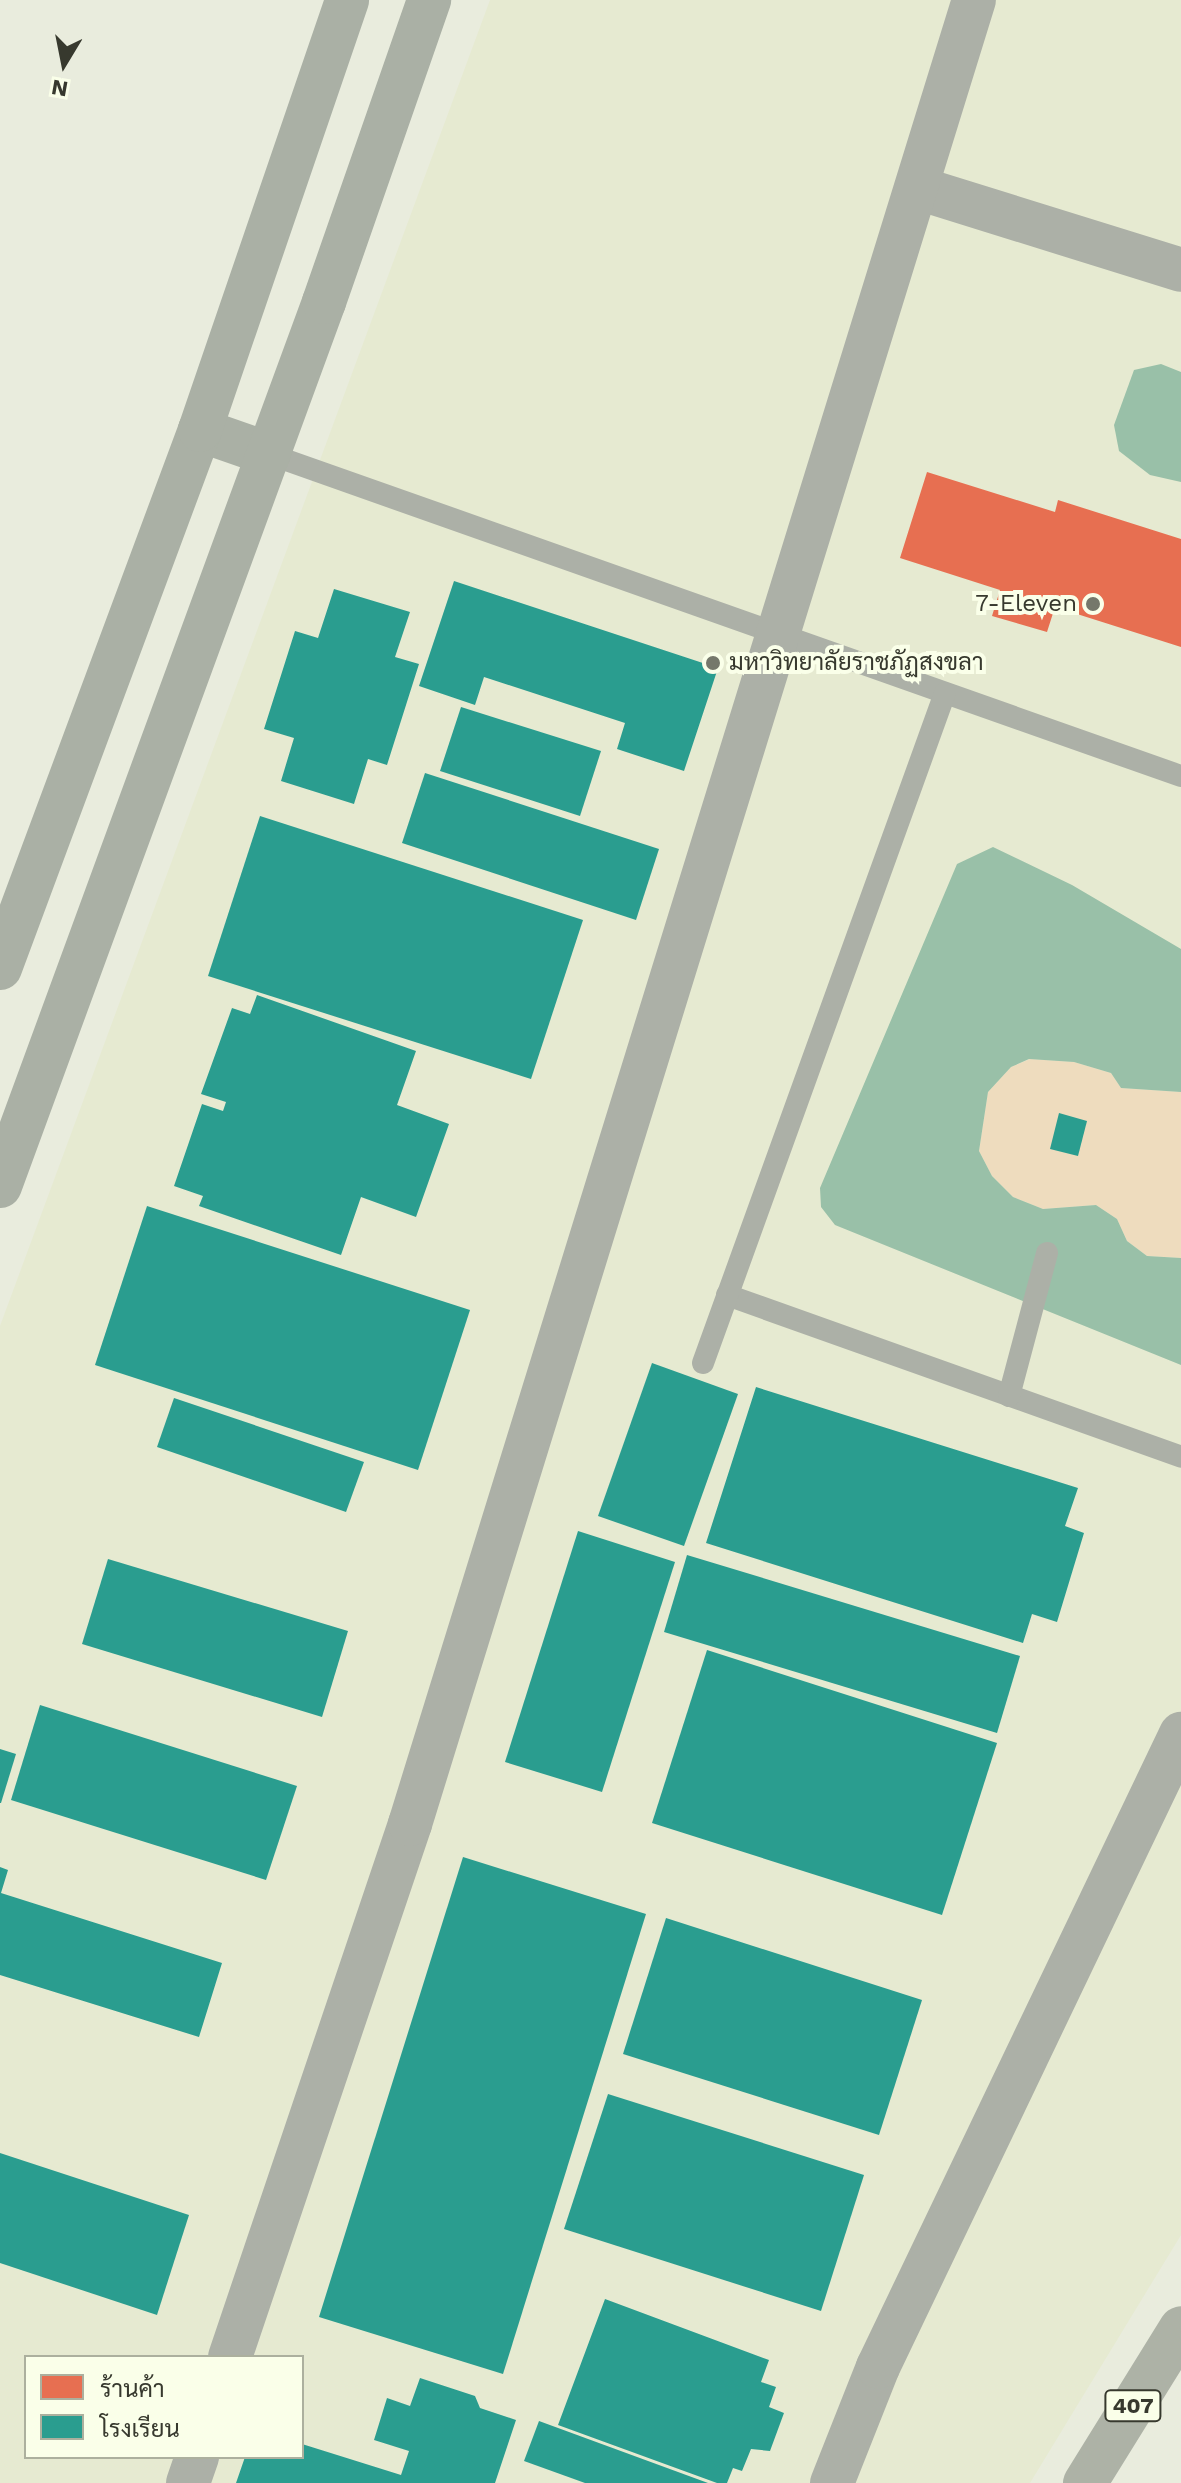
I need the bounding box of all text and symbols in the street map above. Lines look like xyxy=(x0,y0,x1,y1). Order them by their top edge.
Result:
north arrow xyxy=(24,24,104,104)
text: N xyxy=(50,74,70,102)
place label: 7-Eleven xyxy=(975,590,1077,618)
marker: 7-Eleven xyxy=(1084,595,1102,613)
place label: มหาวิทยาลัยราชภัฏสงขลา xyxy=(729,649,984,677)
marker: มหาวิทยาลัยราชภัฏสงขลา xyxy=(704,654,722,672)
legend xyxy=(24,2355,304,2459)
text: ร้านค้า xyxy=(100,2375,165,2403)
road number: 407 xyxy=(1103,2388,1163,2424)
text: โรงเรียน xyxy=(100,2415,180,2443)

